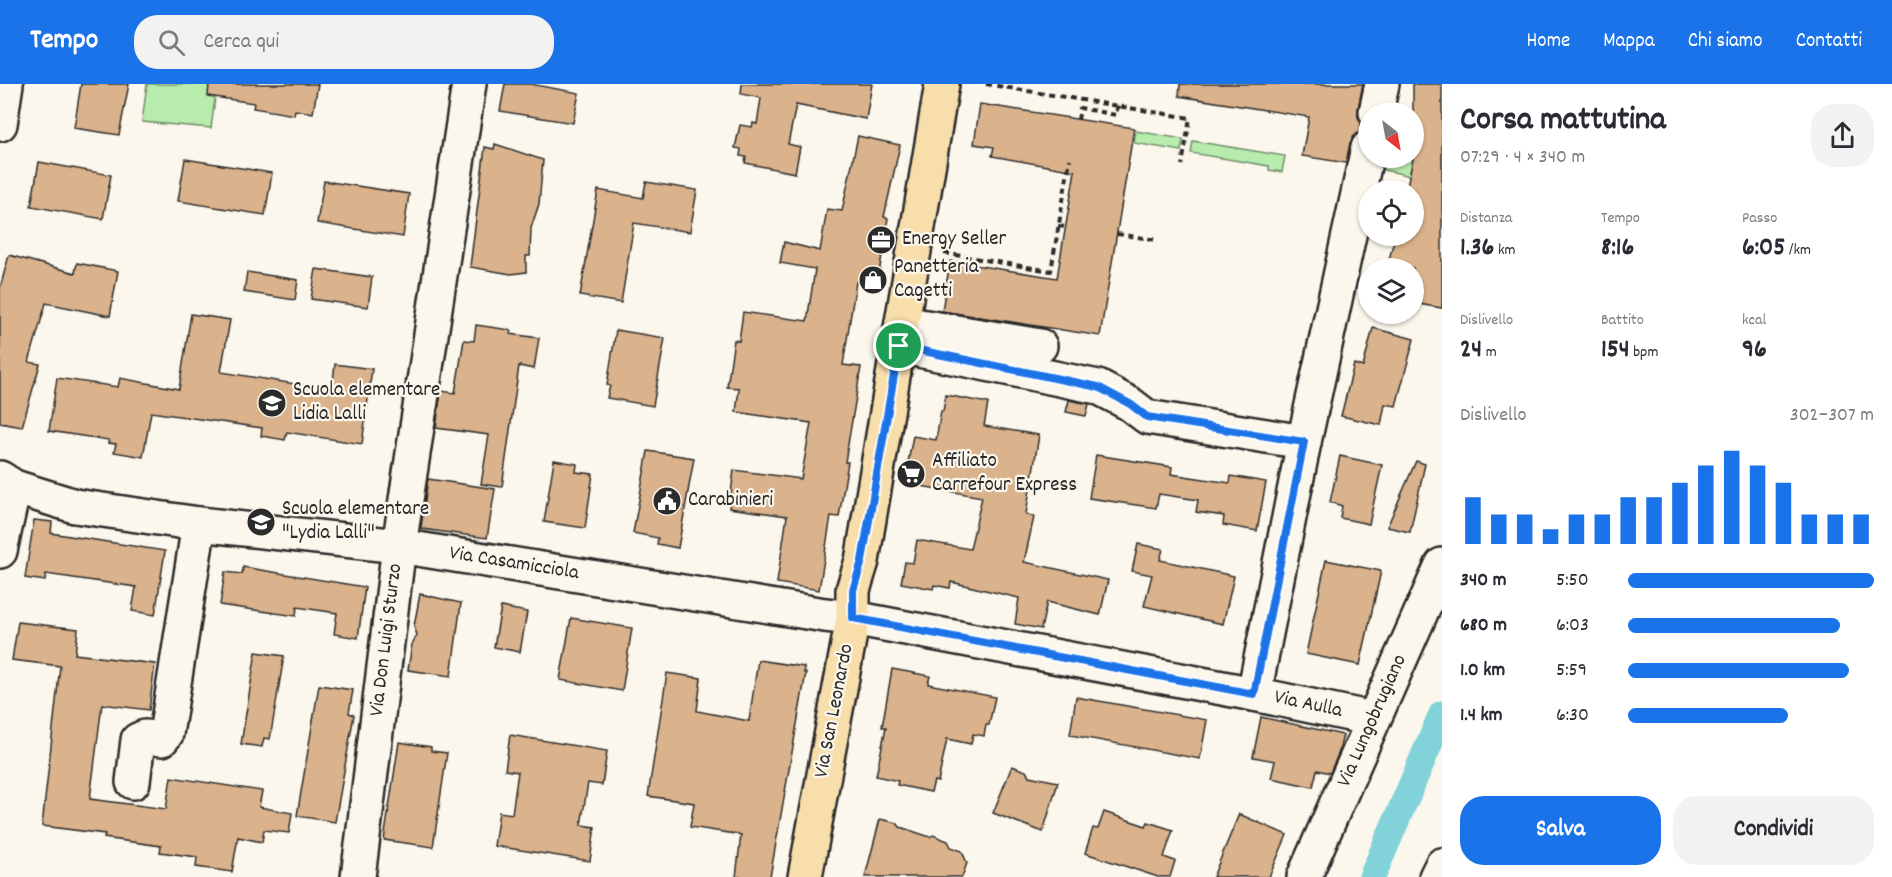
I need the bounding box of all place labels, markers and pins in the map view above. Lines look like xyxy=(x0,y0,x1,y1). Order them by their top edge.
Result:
office icon: Energy Seller xyxy=(865,224,897,256)
place label: Energy Seller xyxy=(902,225,1007,255)
place label: Panetteria Cagetti xyxy=(894,253,980,307)
shop icon: Panetteria Cagetti xyxy=(857,264,889,296)
pin xyxy=(873,320,924,371)
place label: Scuola elementare Lidia Lalli xyxy=(293,376,440,430)
school or university icon: Scuola elementare Lidia Lalli xyxy=(256,387,288,419)
place label: Affiliato Carrefour Express xyxy=(932,447,1077,501)
supermarket icon: Affiliato Carrefour Express xyxy=(895,458,927,490)
public building icon: Carabinieri xyxy=(651,485,683,517)
place label: Carabinieri xyxy=(688,486,773,516)
place label: Scuola elementare "Lydia Lalli" xyxy=(282,495,429,549)
school or university icon: Scuola elementare "Lydia Lalli" xyxy=(245,506,277,538)

